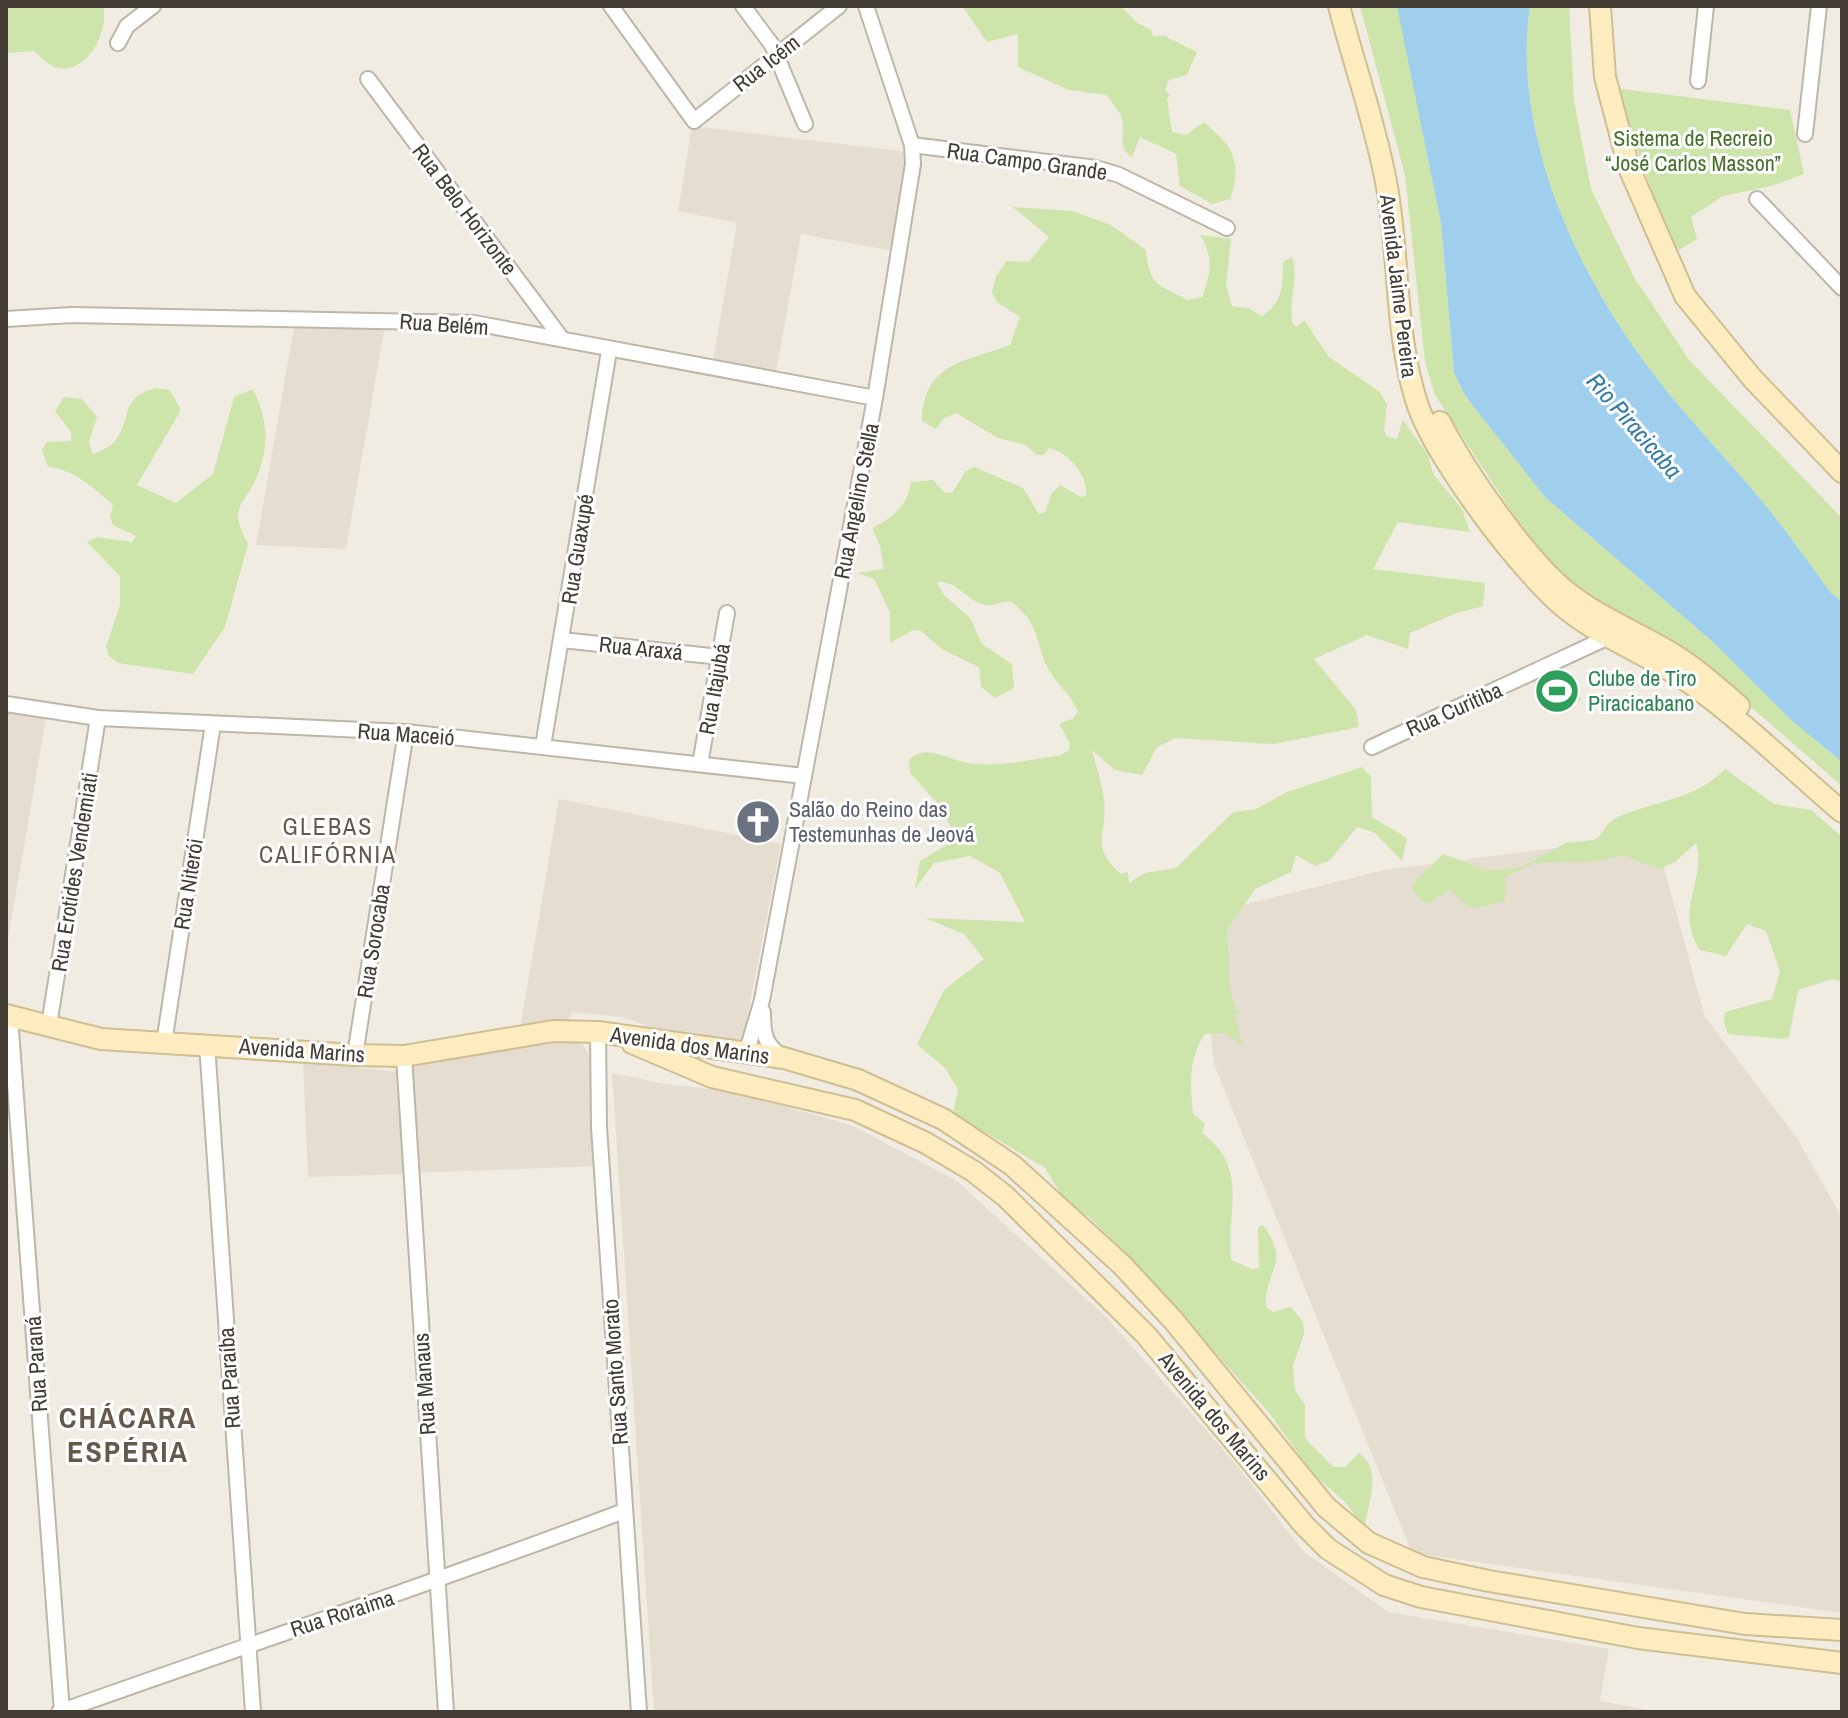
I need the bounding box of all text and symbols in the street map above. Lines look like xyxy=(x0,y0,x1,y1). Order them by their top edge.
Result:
street label: Rua Icém xyxy=(726,27,806,99)
park label: Sistema de Recreio “José Carlos Masson” xyxy=(1605,123,1781,178)
street label: Rua Campo Grande xyxy=(945,135,1109,187)
street label: Rua Belo Horizonte xyxy=(406,137,524,281)
street label: Avenida Jaime Pereira xyxy=(1373,192,1425,379)
street label: Rua Belém xyxy=(398,306,490,342)
water label: Rio Piracicaba xyxy=(1580,366,1690,485)
street label: Rua Angelino Stella xyxy=(826,420,886,582)
street label: Rua Guaxupé xyxy=(553,492,601,606)
street label: Rua Araxá xyxy=(598,629,684,667)
street label: Rua Itajubá xyxy=(691,641,737,737)
place label: Clube de Tiro Piracicabano xyxy=(1588,663,1697,718)
sports icon: Clube de Tiro Piracicabano xyxy=(1533,667,1581,715)
street label: Rua Curitiba xyxy=(1401,674,1507,744)
street label: Rua Maceió xyxy=(356,716,456,752)
street label: Rua Erotides Vendemiati xyxy=(43,770,105,974)
place label: Salão do Reino das Testemunhas de Jeová xyxy=(789,794,975,849)
church icon: Salão do Reino das Testemunhas de Jeová xyxy=(734,798,782,846)
district label: GLEBAS CALIFÓRNIA xyxy=(259,810,397,870)
street label: Rua Niterói xyxy=(166,836,210,932)
street label: Rua Sorocaba xyxy=(349,882,397,1000)
street label: Avenida dos Marins xyxy=(608,1019,771,1071)
street label: Avenida Marins xyxy=(237,1031,366,1069)
street label: Rua Santo Morato xyxy=(595,1298,635,1446)
street label: Rua Paraná xyxy=(18,1315,54,1413)
street label: Rua Paraíba xyxy=(211,1326,247,1430)
street label: Rua Manaus xyxy=(405,1332,443,1436)
street label: Avenida dos Marins xyxy=(1151,1344,1278,1487)
district label: CHÁCARA ESPÉRIA xyxy=(59,1397,197,1471)
street label: Rua Roraima xyxy=(286,1582,398,1644)

